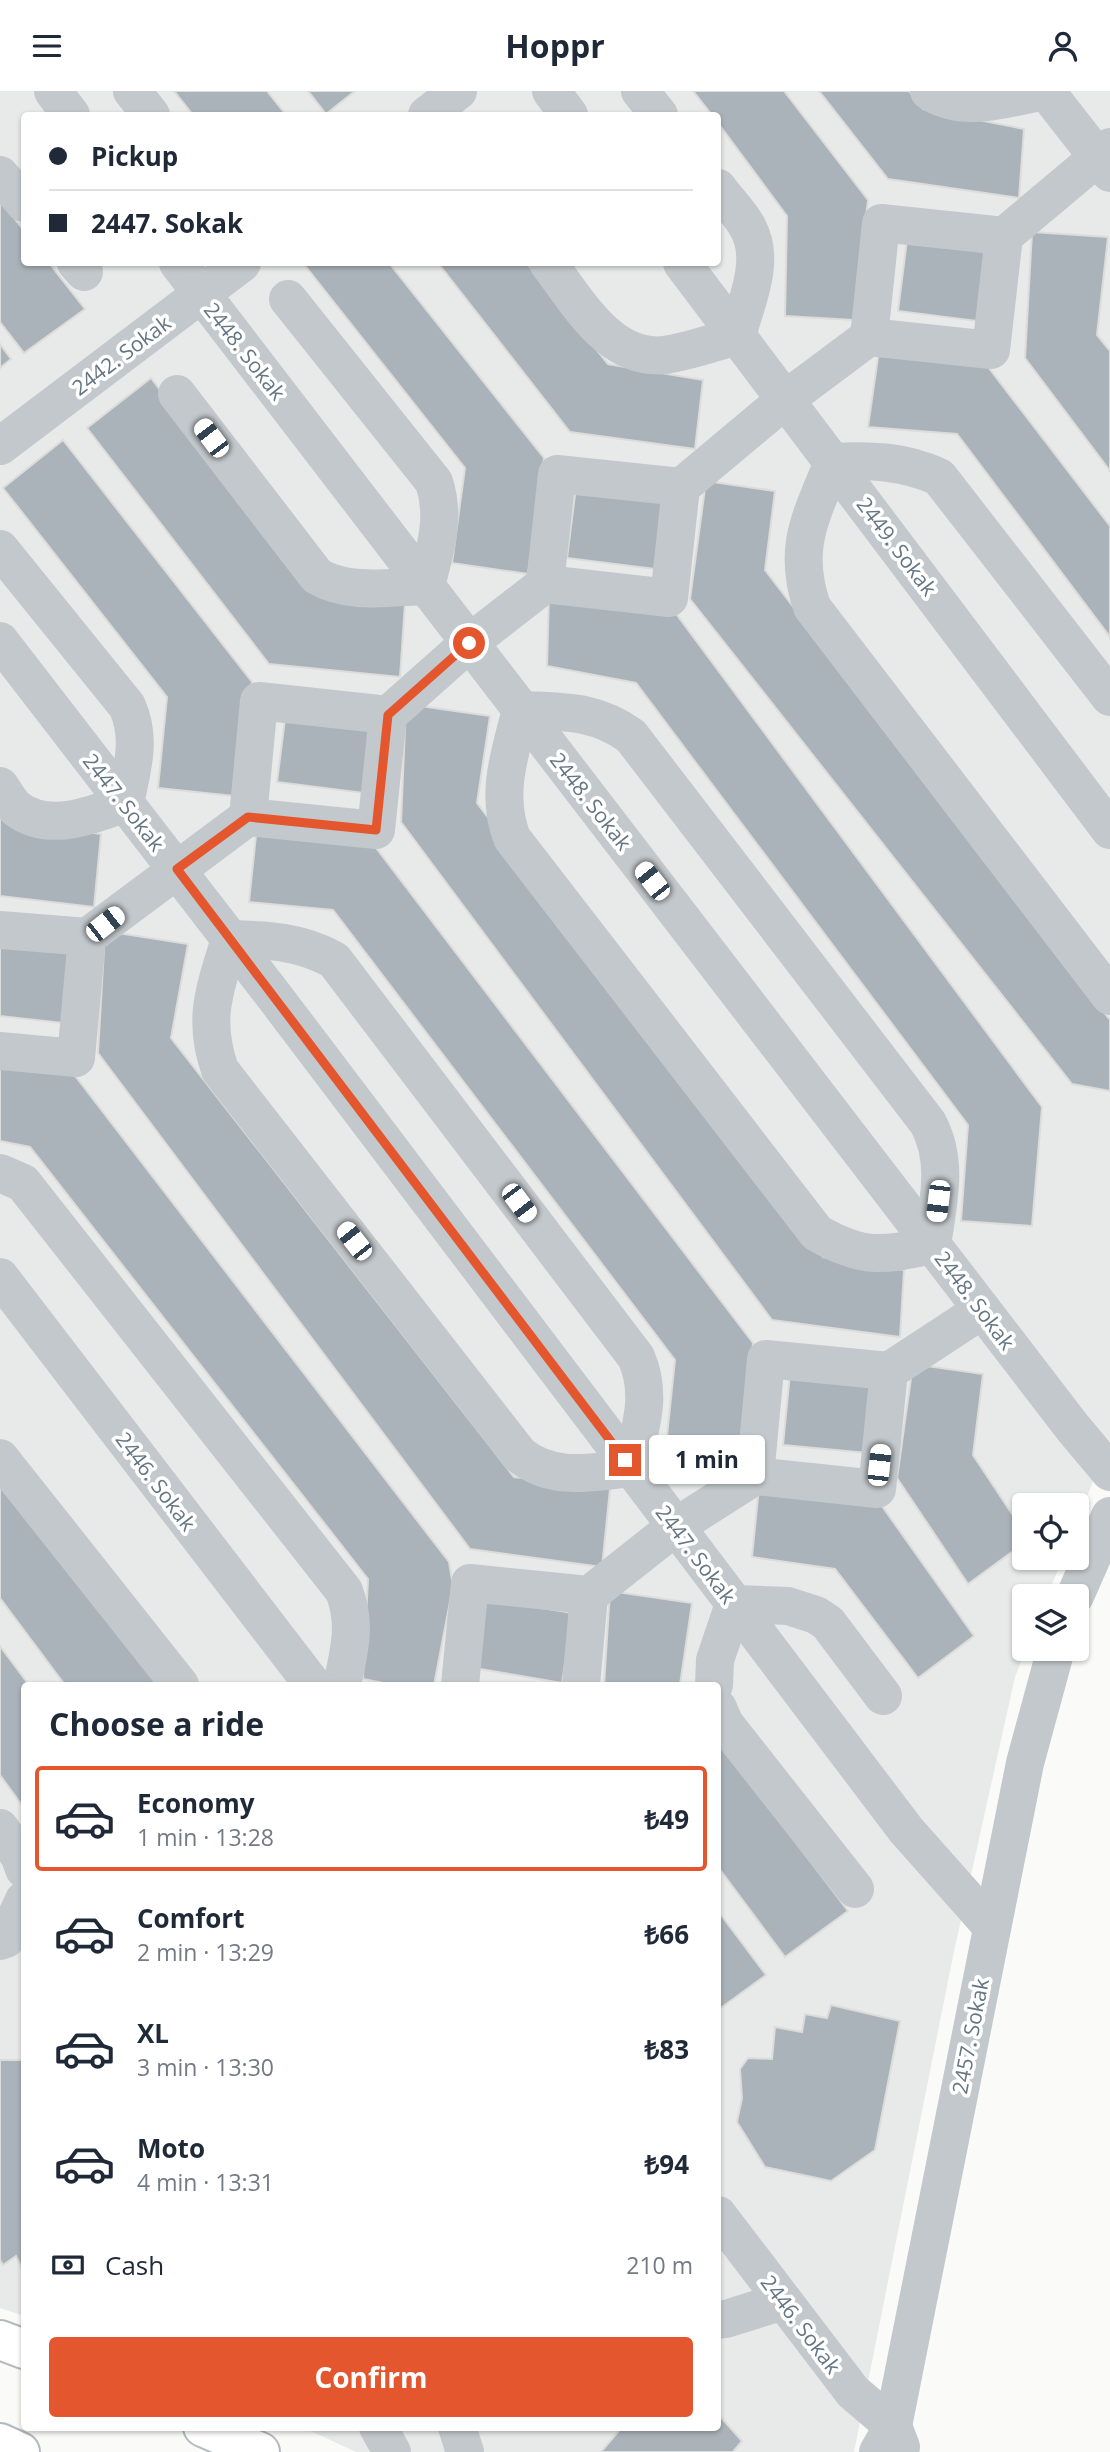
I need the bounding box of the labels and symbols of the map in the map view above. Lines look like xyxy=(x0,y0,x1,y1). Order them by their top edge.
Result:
street label: 2448. Sokak xyxy=(198,296,292,406)
street label: 2442. Sokak xyxy=(66,309,176,401)
car xyxy=(190,415,233,461)
street label: 2449. Sokak xyxy=(851,491,943,601)
route start xyxy=(453,627,485,659)
street label: 2448. Sokak xyxy=(544,746,638,856)
street label: 2447. Sokak xyxy=(77,747,171,857)
car xyxy=(631,858,674,904)
car xyxy=(82,903,129,945)
car xyxy=(926,1179,951,1223)
car xyxy=(498,1180,541,1226)
car xyxy=(333,1218,376,1264)
street label: 2448. Sokak xyxy=(929,1245,1021,1355)
street label: 2446. Sokak xyxy=(110,1426,202,1536)
callout: 1 min xyxy=(650,1435,765,1485)
car xyxy=(867,1443,892,1487)
route end xyxy=(609,1444,641,1476)
street label: 2447. Sokak xyxy=(650,1499,742,1609)
street label: 2457. Sokak xyxy=(945,1976,995,2096)
street label: 2446. Sokak xyxy=(755,2269,847,2379)

